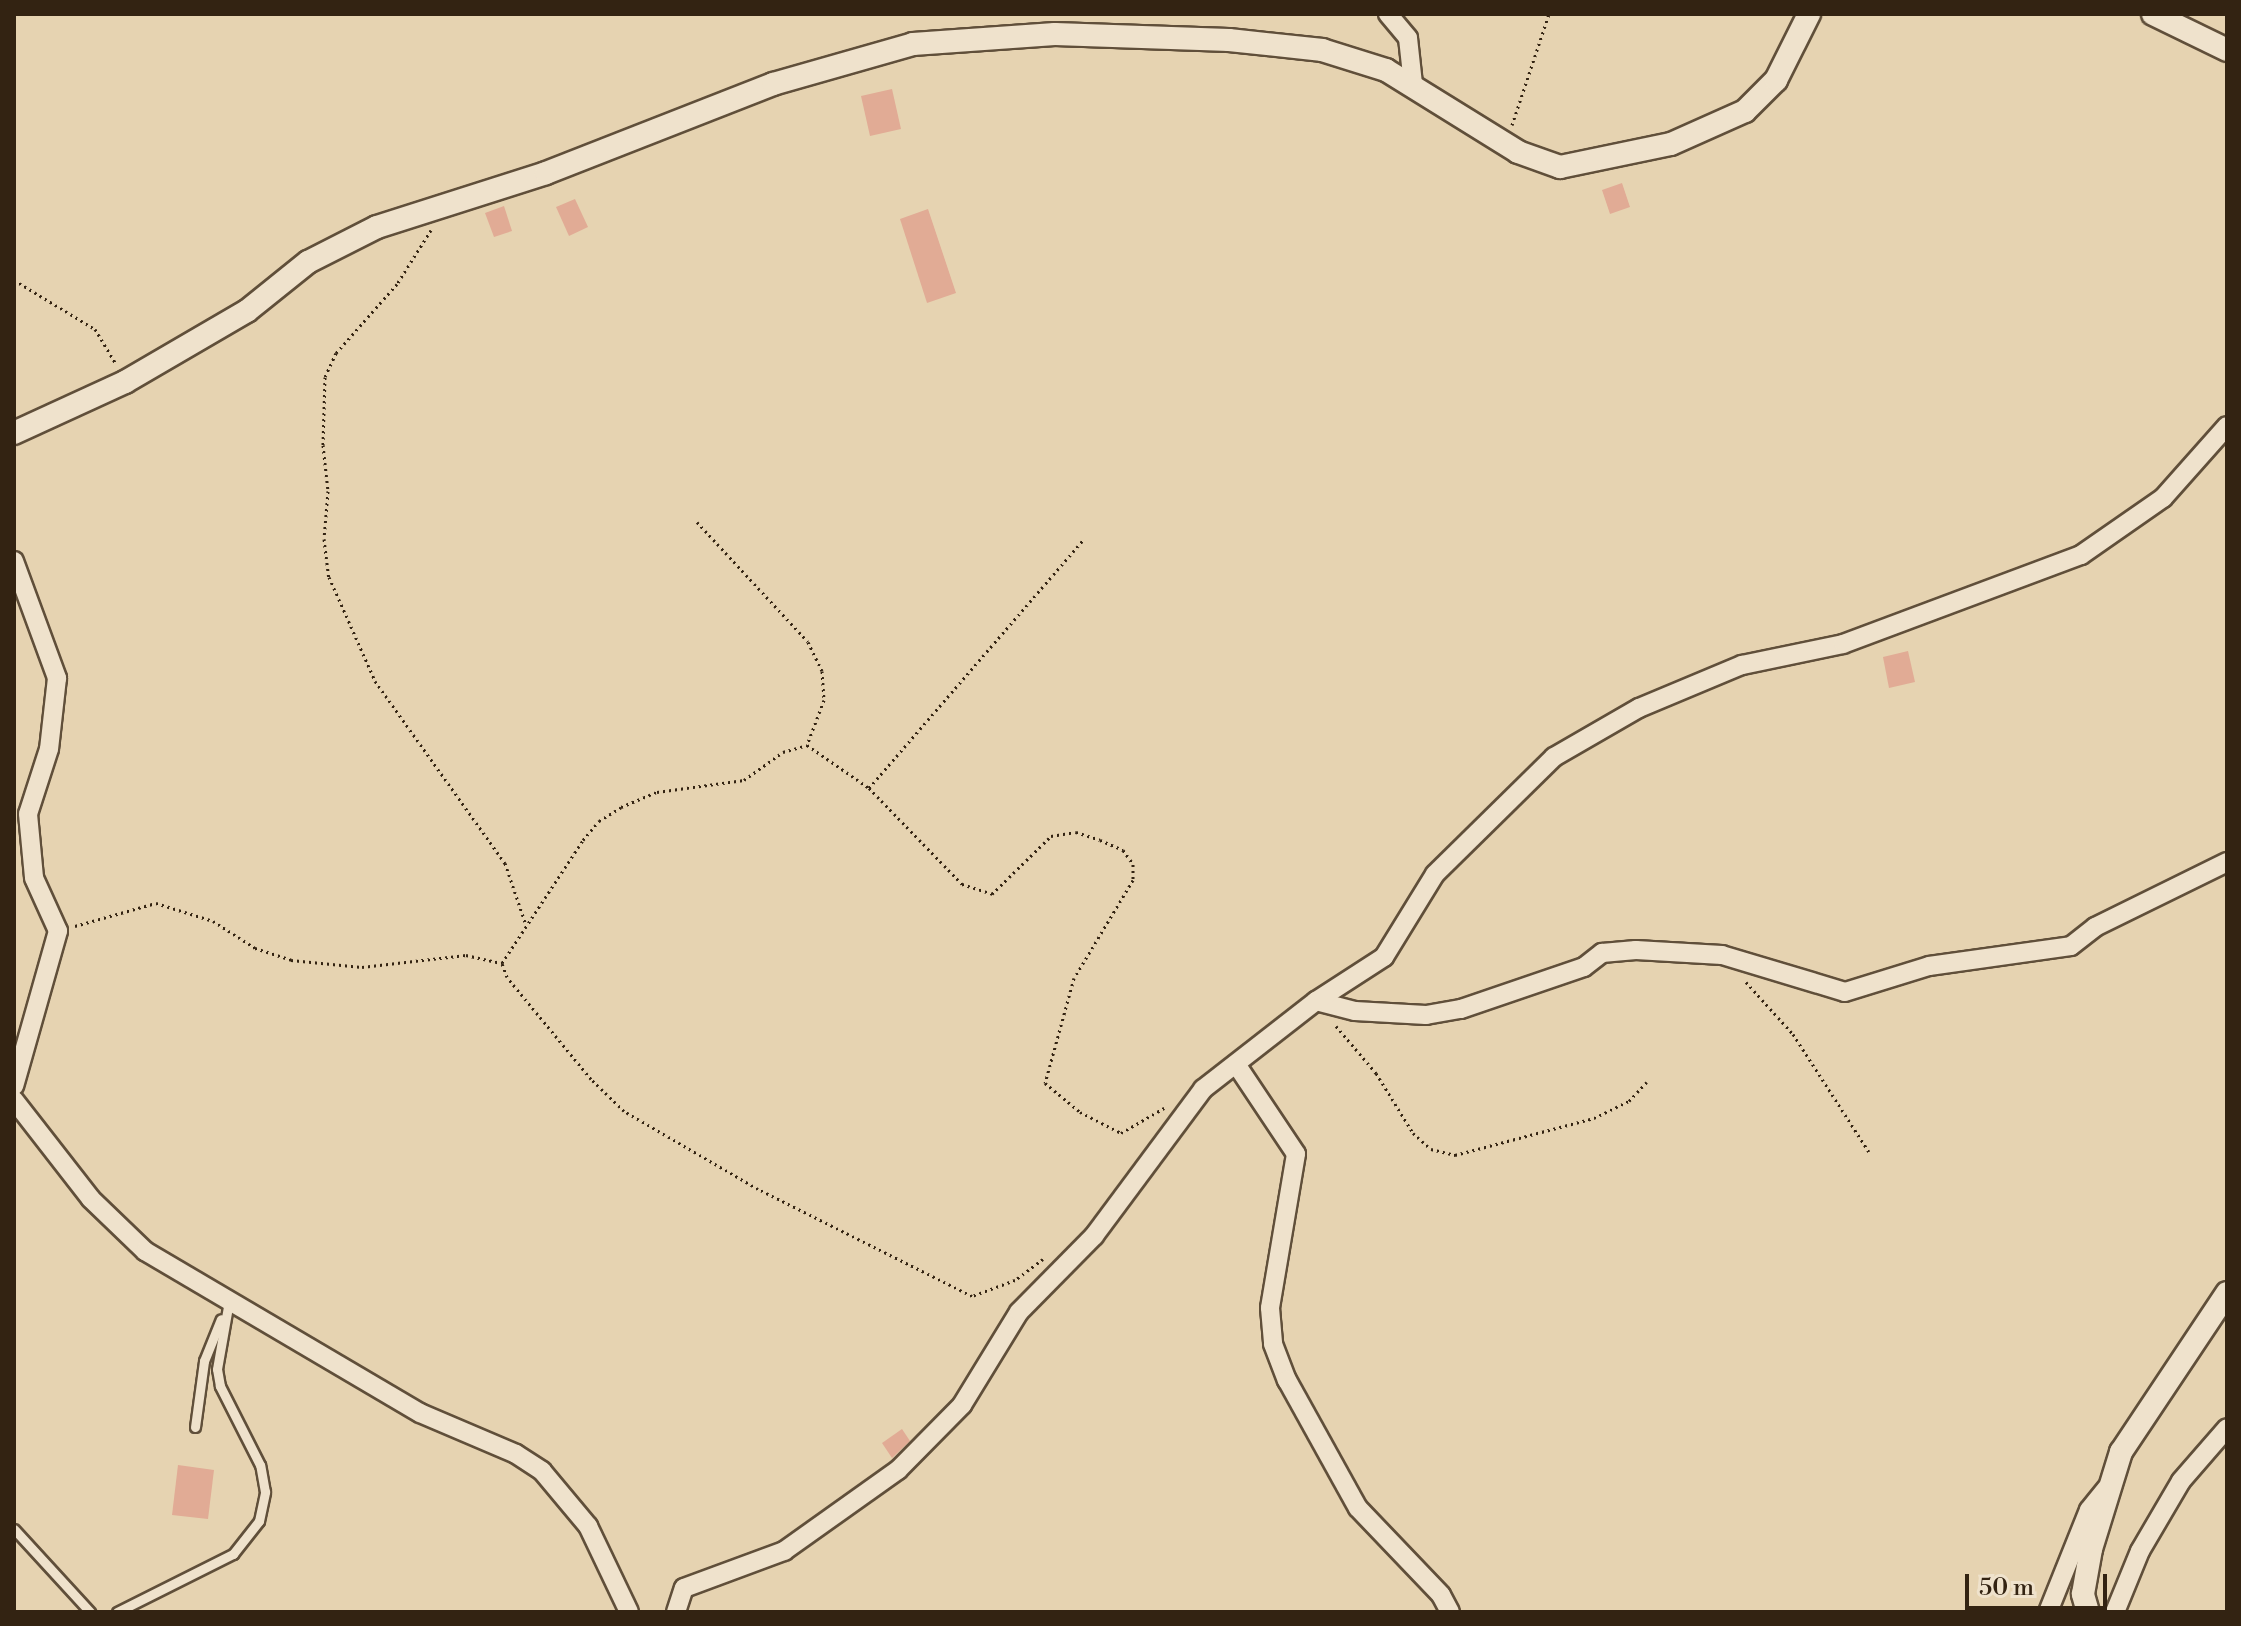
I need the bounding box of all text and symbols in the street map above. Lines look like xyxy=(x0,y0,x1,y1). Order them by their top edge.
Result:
scale bar xyxy=(1969,1558,2111,1608)
text: 50 m xyxy=(1979,1573,2034,1603)

